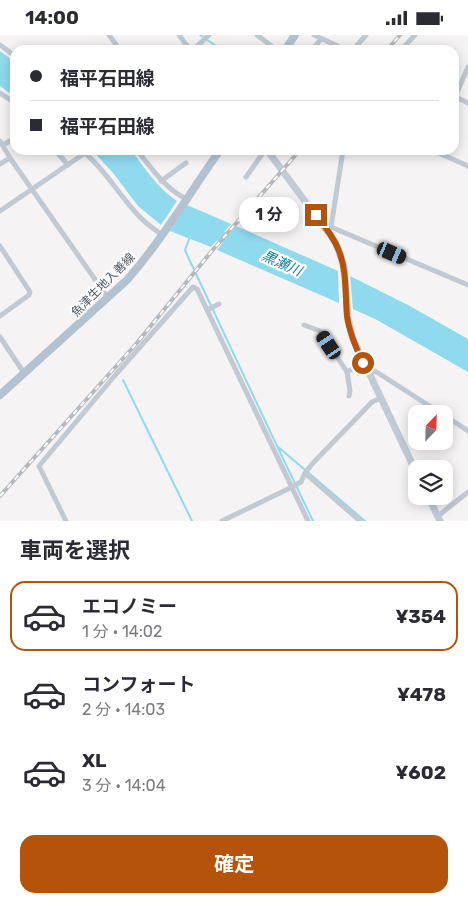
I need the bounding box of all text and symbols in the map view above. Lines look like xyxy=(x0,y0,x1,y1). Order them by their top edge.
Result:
text: 14:00 xyxy=(25,6,79,29)
text: 福平石田線 xyxy=(60,67,155,90)
text: 福平石田線 xyxy=(60,115,155,138)
callout: 1 分 xyxy=(238,197,298,233)
route end xyxy=(305,204,327,226)
text: 1 分 xyxy=(255,205,283,224)
car xyxy=(375,240,408,266)
water label: 黒瀬川 xyxy=(259,247,306,281)
street label: 魚津生地入善線 xyxy=(68,250,138,320)
car xyxy=(314,328,343,362)
route start xyxy=(352,352,374,374)
north arrow xyxy=(408,405,452,450)
map controls xyxy=(408,405,453,505)
button: layers xyxy=(408,460,453,505)
text: 車両を選択 xyxy=(20,537,130,564)
icon: car xyxy=(22,594,67,639)
text: エコノミー xyxy=(82,595,177,618)
text: ¥354 xyxy=(395,605,446,628)
text: 1 分 · 14:02 xyxy=(82,622,162,641)
icon: car xyxy=(22,672,67,717)
text: コンフォート xyxy=(82,673,195,696)
text: ¥478 xyxy=(397,683,446,706)
text: 2 分 · 14:03 xyxy=(82,700,165,719)
text: XL xyxy=(82,749,106,772)
icon: car xyxy=(22,750,67,795)
text: ¥602 xyxy=(395,761,446,784)
text: 3 分 · 14:04 xyxy=(82,776,166,795)
button: 確定 xyxy=(20,835,448,893)

